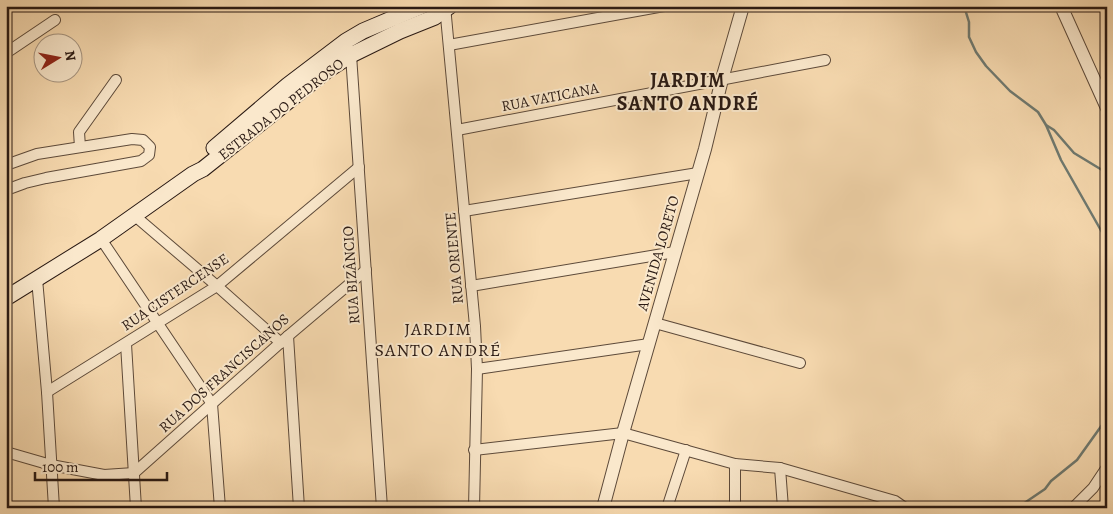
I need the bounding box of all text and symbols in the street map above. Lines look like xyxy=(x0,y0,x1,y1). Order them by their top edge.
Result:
north arrow xyxy=(32,32,82,82)
text: N xyxy=(60,49,81,63)
street label: ESTRADA DO PEDROSO xyxy=(214,54,348,164)
district label: JARDIM SANTO ANDRÉ xyxy=(617,67,759,117)
street label: RUA VATICANA xyxy=(500,78,601,116)
street label: AVENIDA LORETO xyxy=(632,193,684,314)
street label: RUA ORIENTE xyxy=(440,211,468,305)
street label: RUA BIZÂNCIO xyxy=(338,225,364,325)
street label: RUA CISTERCENSE xyxy=(117,249,233,335)
street label: RUA DOS FRANCISCANOS xyxy=(155,309,293,437)
district label: JARDIM SANTO ANDRÉ xyxy=(374,317,502,362)
scale bar xyxy=(35,449,168,481)
text: 100 m xyxy=(42,457,79,477)

